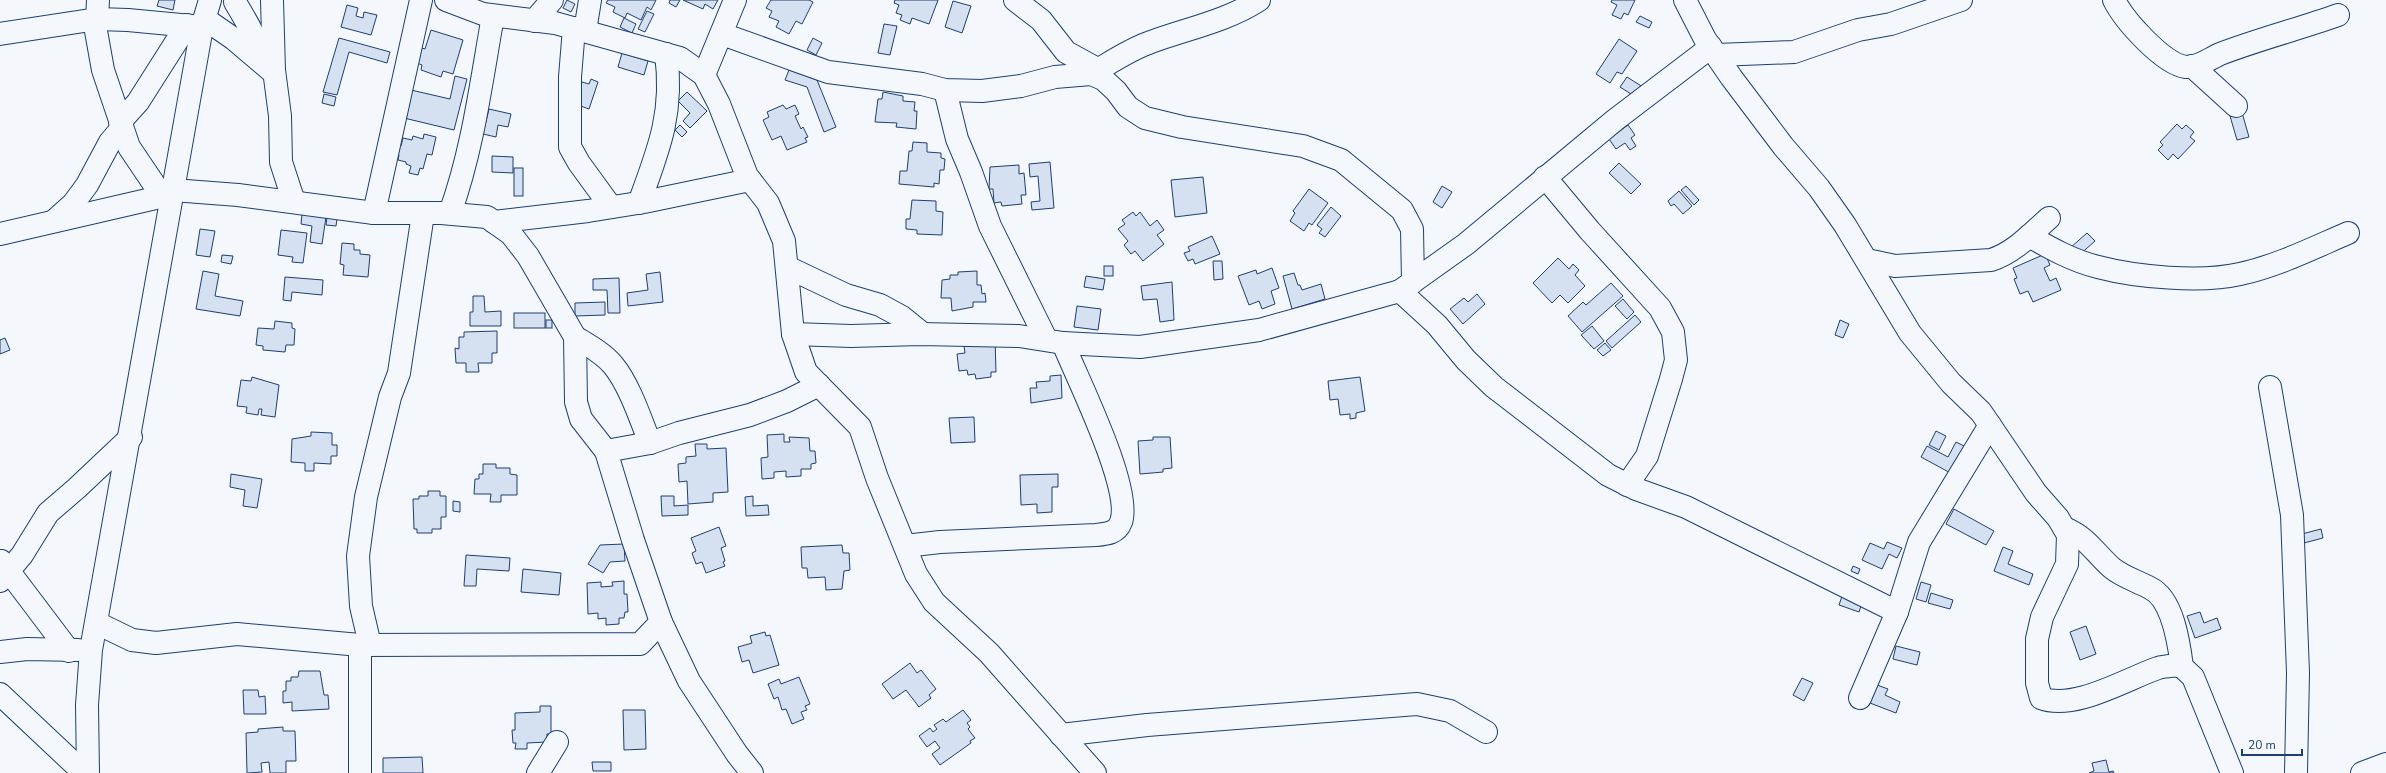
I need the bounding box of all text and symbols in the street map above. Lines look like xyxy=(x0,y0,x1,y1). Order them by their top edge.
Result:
scale bar xyxy=(2242,731,2302,757)
text: 20 m xyxy=(2248,737,2276,753)

